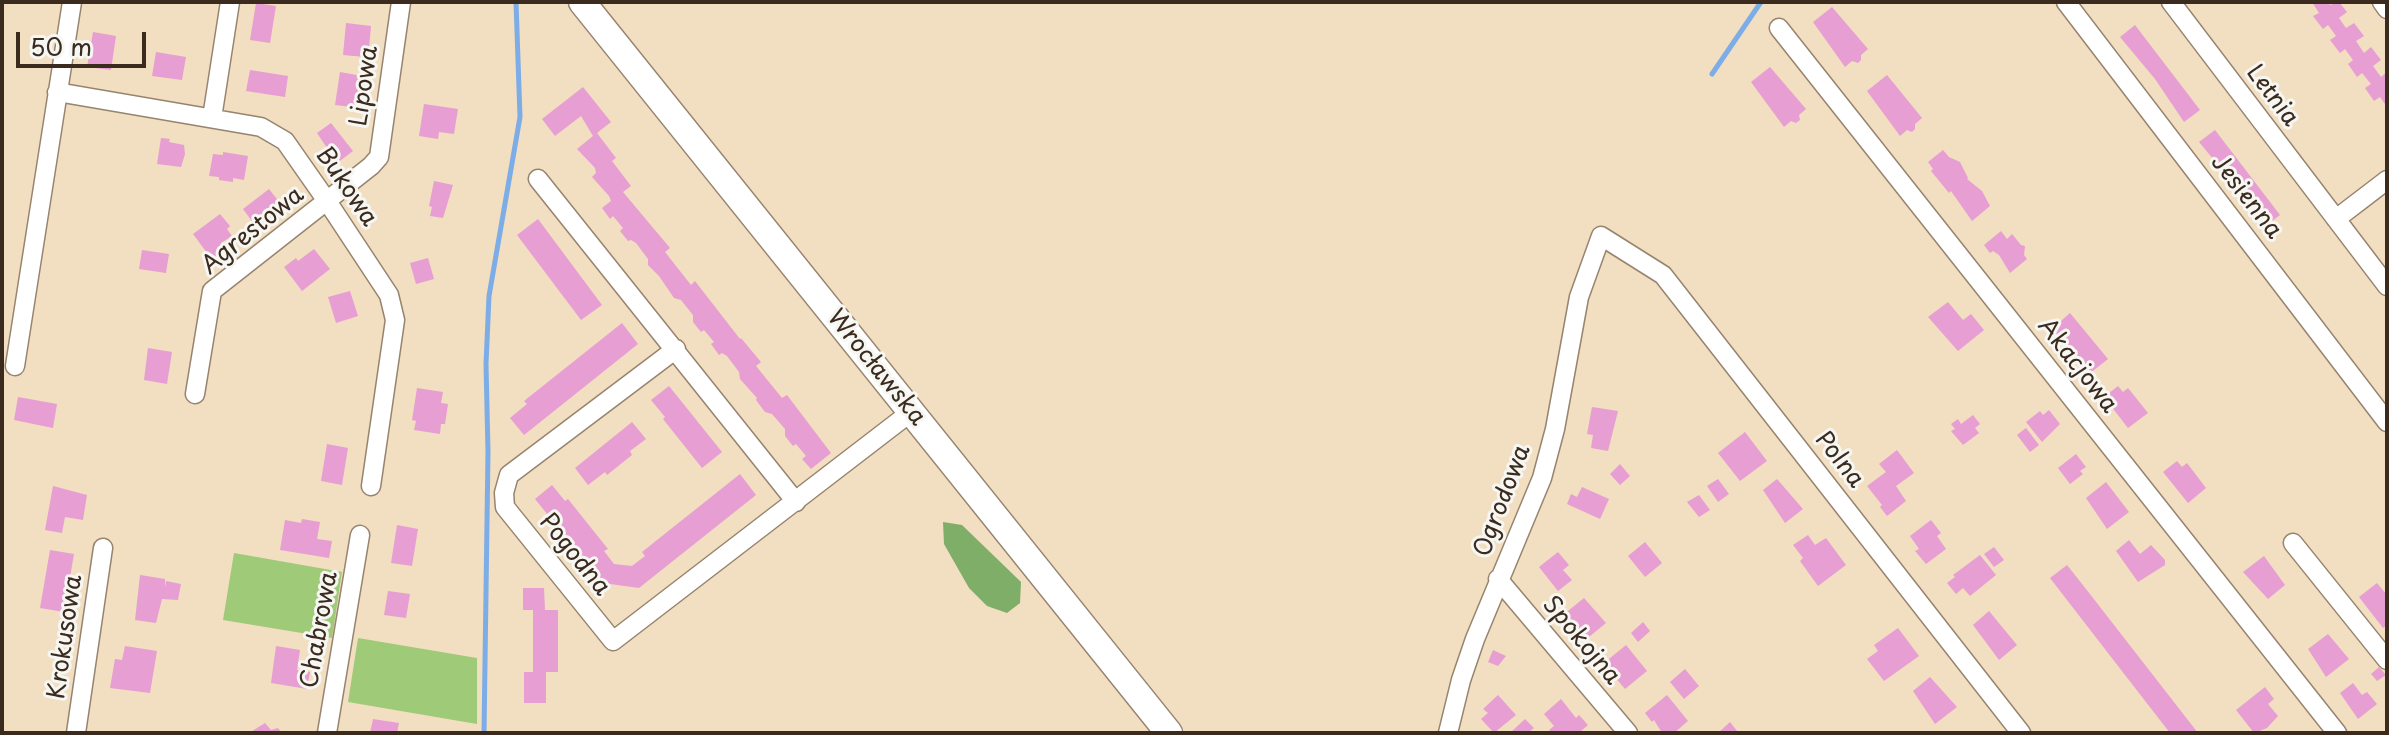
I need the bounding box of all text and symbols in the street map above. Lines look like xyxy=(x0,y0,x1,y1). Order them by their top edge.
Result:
scale bar xyxy=(20,16,150,66)
text: 50 m xyxy=(30,28,92,64)
street label: Lipowa xyxy=(345,44,385,128)
street label: Letnia xyxy=(2240,60,2304,132)
street label: Bukowa xyxy=(309,142,383,232)
street label: Jesienna xyxy=(2204,149,2288,245)
street label: Agrestowa xyxy=(196,181,310,281)
street label: Wrocławska xyxy=(821,304,931,432)
street label: Akacjowa xyxy=(2031,313,2123,419)
street label: Polna xyxy=(1808,426,1870,494)
street label: Ogrodowa xyxy=(1469,441,1537,561)
street label: Pogodna xyxy=(532,508,616,602)
street label: Chabrowa xyxy=(296,569,344,691)
street label: Krokusowa xyxy=(43,573,89,701)
street label: Spokojna xyxy=(1536,591,1626,691)

